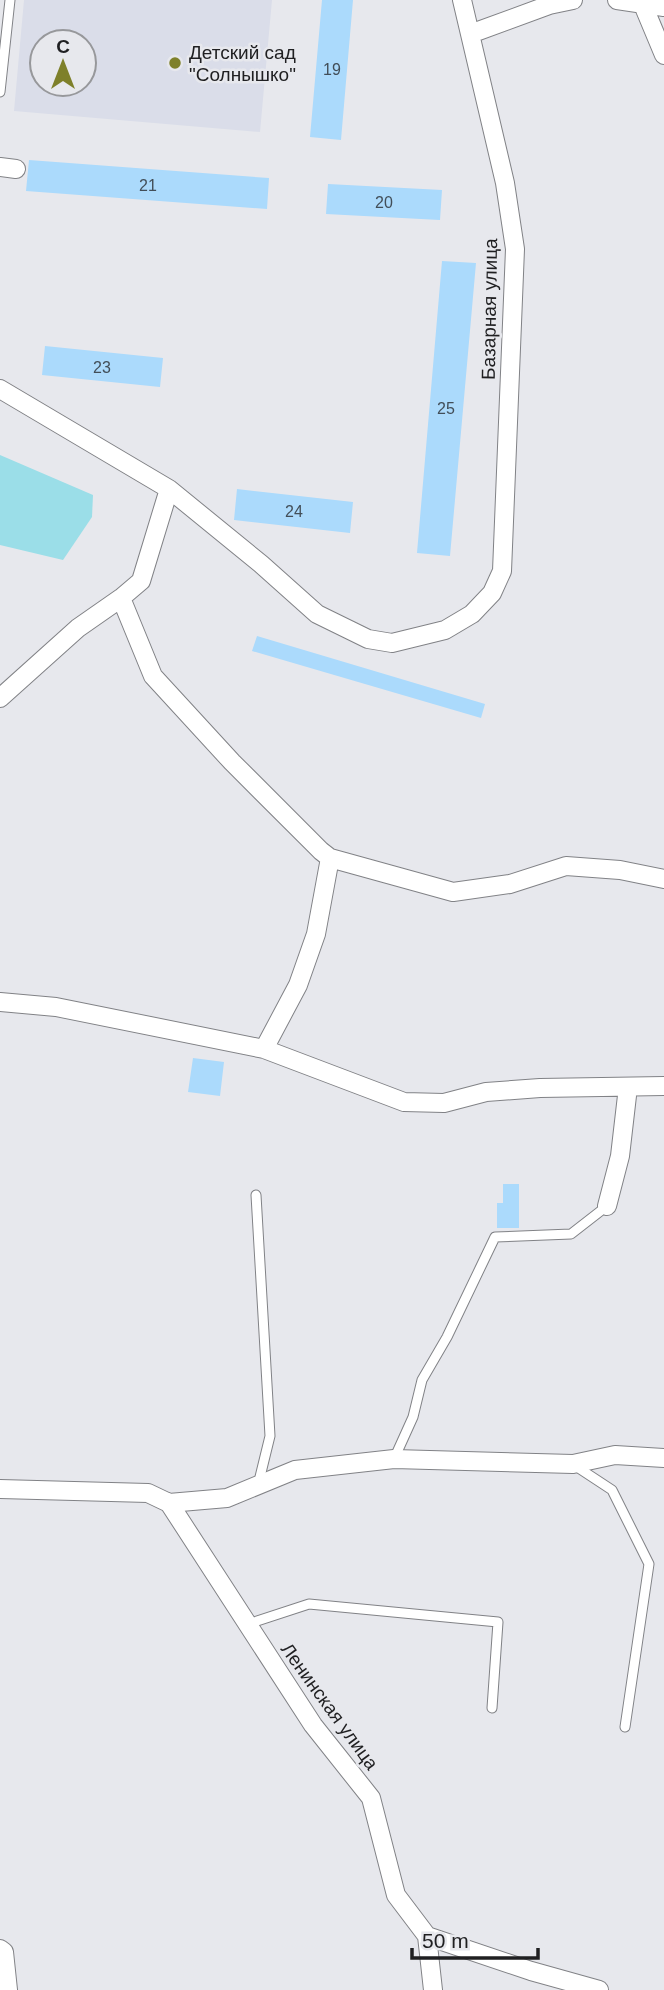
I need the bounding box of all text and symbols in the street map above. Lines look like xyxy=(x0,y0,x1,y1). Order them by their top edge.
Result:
north arrow xyxy=(28,28,98,98)
text: С xyxy=(56,36,70,57)
place label: Детский сад "Солнышко" xyxy=(189,42,296,85)
marker: Детский сад "Солнышко" xyxy=(167,55,183,71)
house number: 19 xyxy=(323,61,341,78)
house number: 21 xyxy=(139,177,157,194)
house number: 20 xyxy=(375,194,393,211)
street label: Базарная улица xyxy=(478,238,501,380)
house number: 23 xyxy=(93,359,111,376)
house number: 25 xyxy=(437,400,455,417)
house number: 24 xyxy=(285,503,303,520)
street label: Ленинская улица xyxy=(277,1639,383,1774)
scale bar xyxy=(412,1916,538,1960)
text: 50 m xyxy=(422,1929,469,1952)

